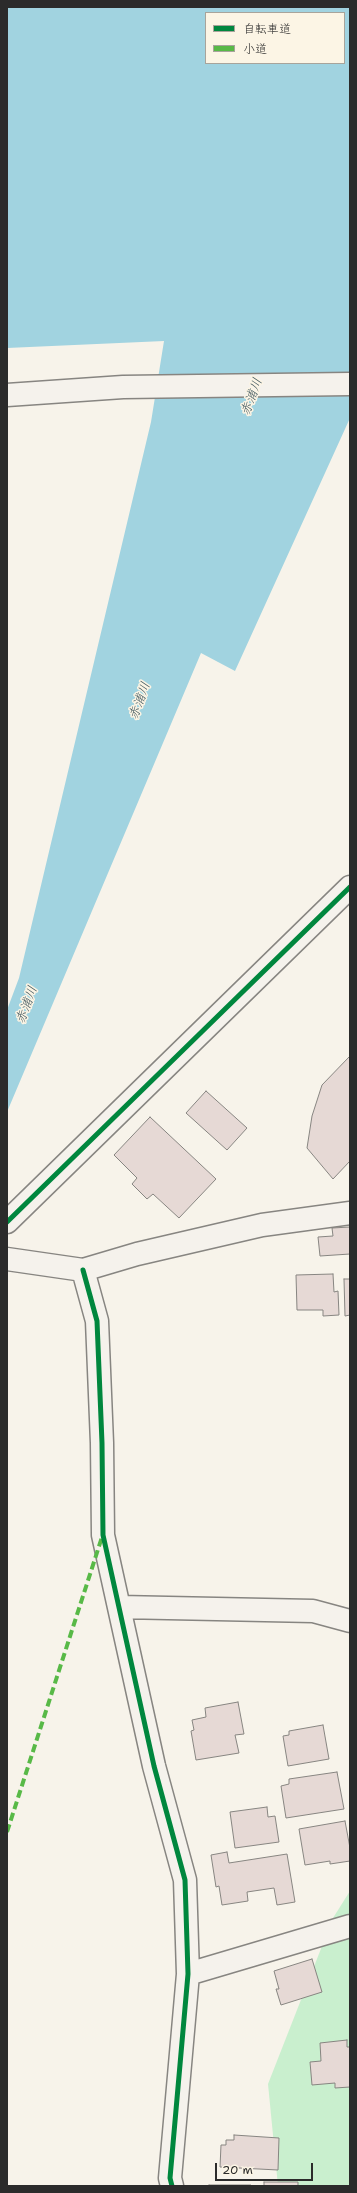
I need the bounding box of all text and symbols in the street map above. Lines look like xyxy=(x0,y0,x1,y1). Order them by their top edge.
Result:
legend xyxy=(205,12,345,64)
text: 自転車道 xyxy=(243,21,291,37)
text: 小道 xyxy=(243,41,267,57)
water label: 赤浦川 xyxy=(238,376,266,418)
water label: 赤浦川 xyxy=(126,680,154,722)
water label: 赤浦川 xyxy=(13,984,41,1026)
scale bar xyxy=(217,2155,315,2181)
text: 20 m xyxy=(222,2162,253,2178)

